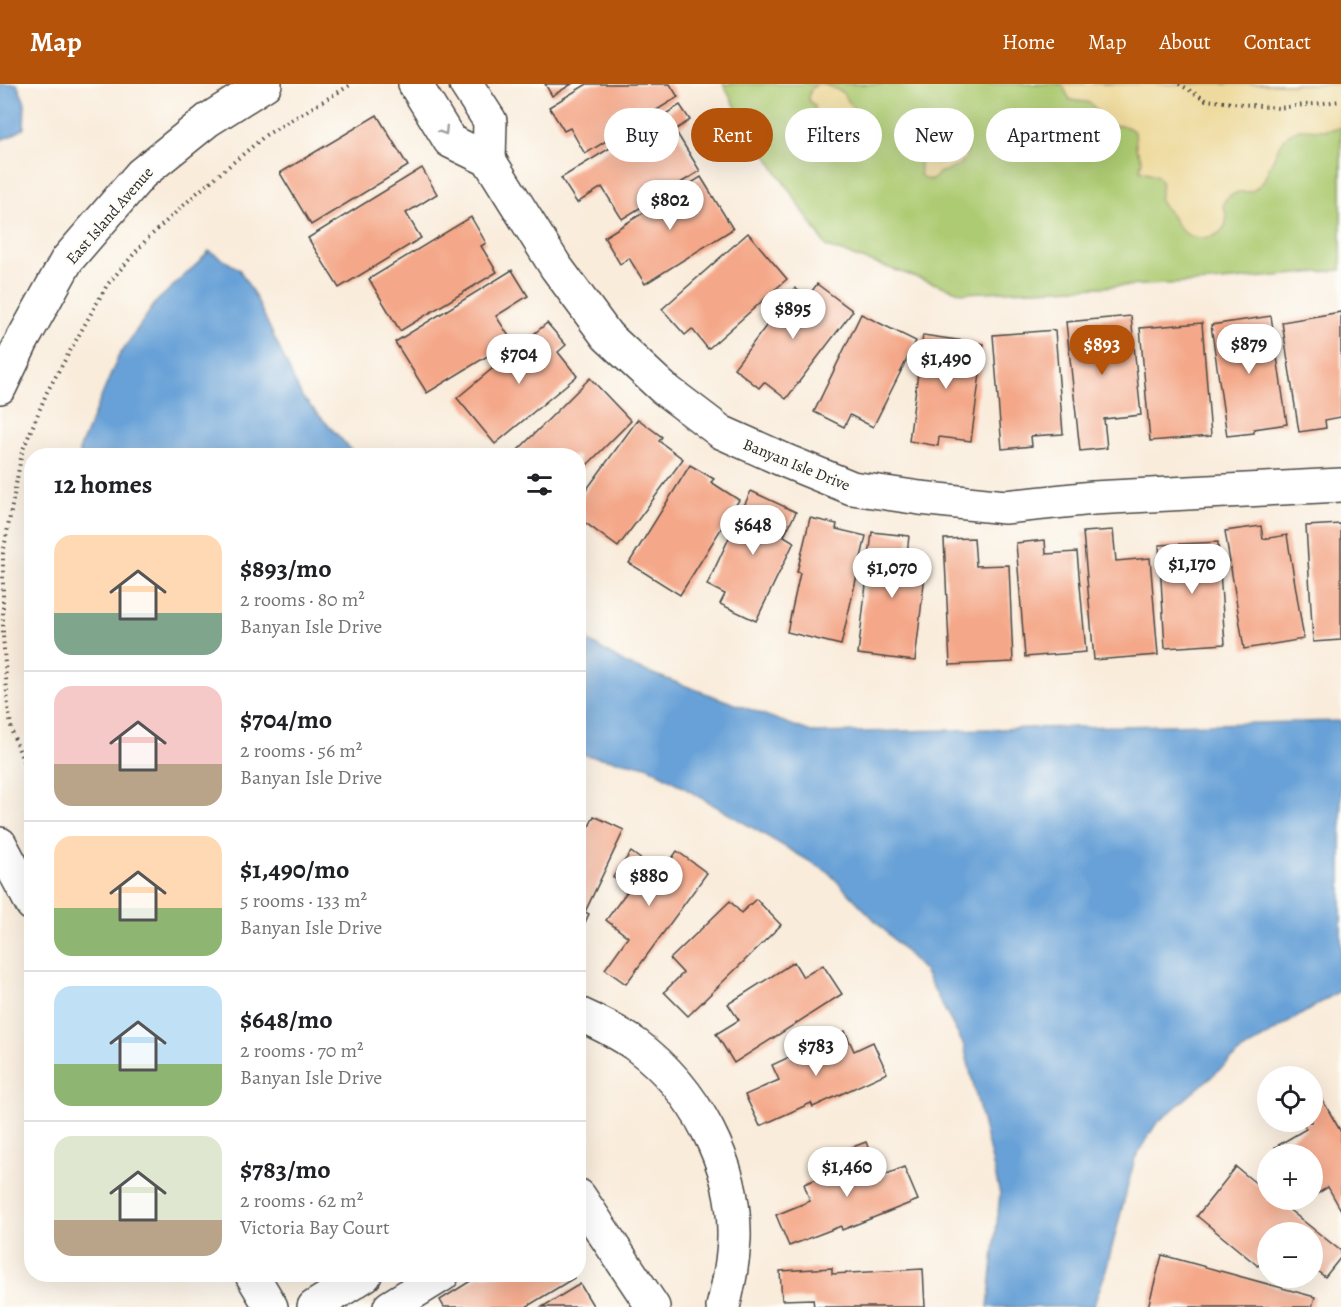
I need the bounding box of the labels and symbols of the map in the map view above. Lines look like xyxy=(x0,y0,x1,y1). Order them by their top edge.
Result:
one-way arrow xyxy=(436,125,448,135)
street label: East Island Avenue xyxy=(61,162,158,269)
pin: $802 xyxy=(634,180,706,231)
pin: $895 xyxy=(757,289,829,340)
pin: $879 xyxy=(1213,324,1285,375)
pin: $893 xyxy=(1066,325,1138,376)
pin: $704 xyxy=(483,334,555,385)
pin: $1,490 xyxy=(897,339,995,390)
street label: Banyan Isle Drive xyxy=(740,433,854,496)
pin: $648 xyxy=(717,505,789,556)
pin: $1,170 xyxy=(1143,544,1241,595)
pin: $1,070 xyxy=(843,548,941,599)
pin: $880 xyxy=(613,856,685,907)
pin: $783 xyxy=(780,1026,852,1077)
pin: $1,460 xyxy=(798,1147,896,1198)

